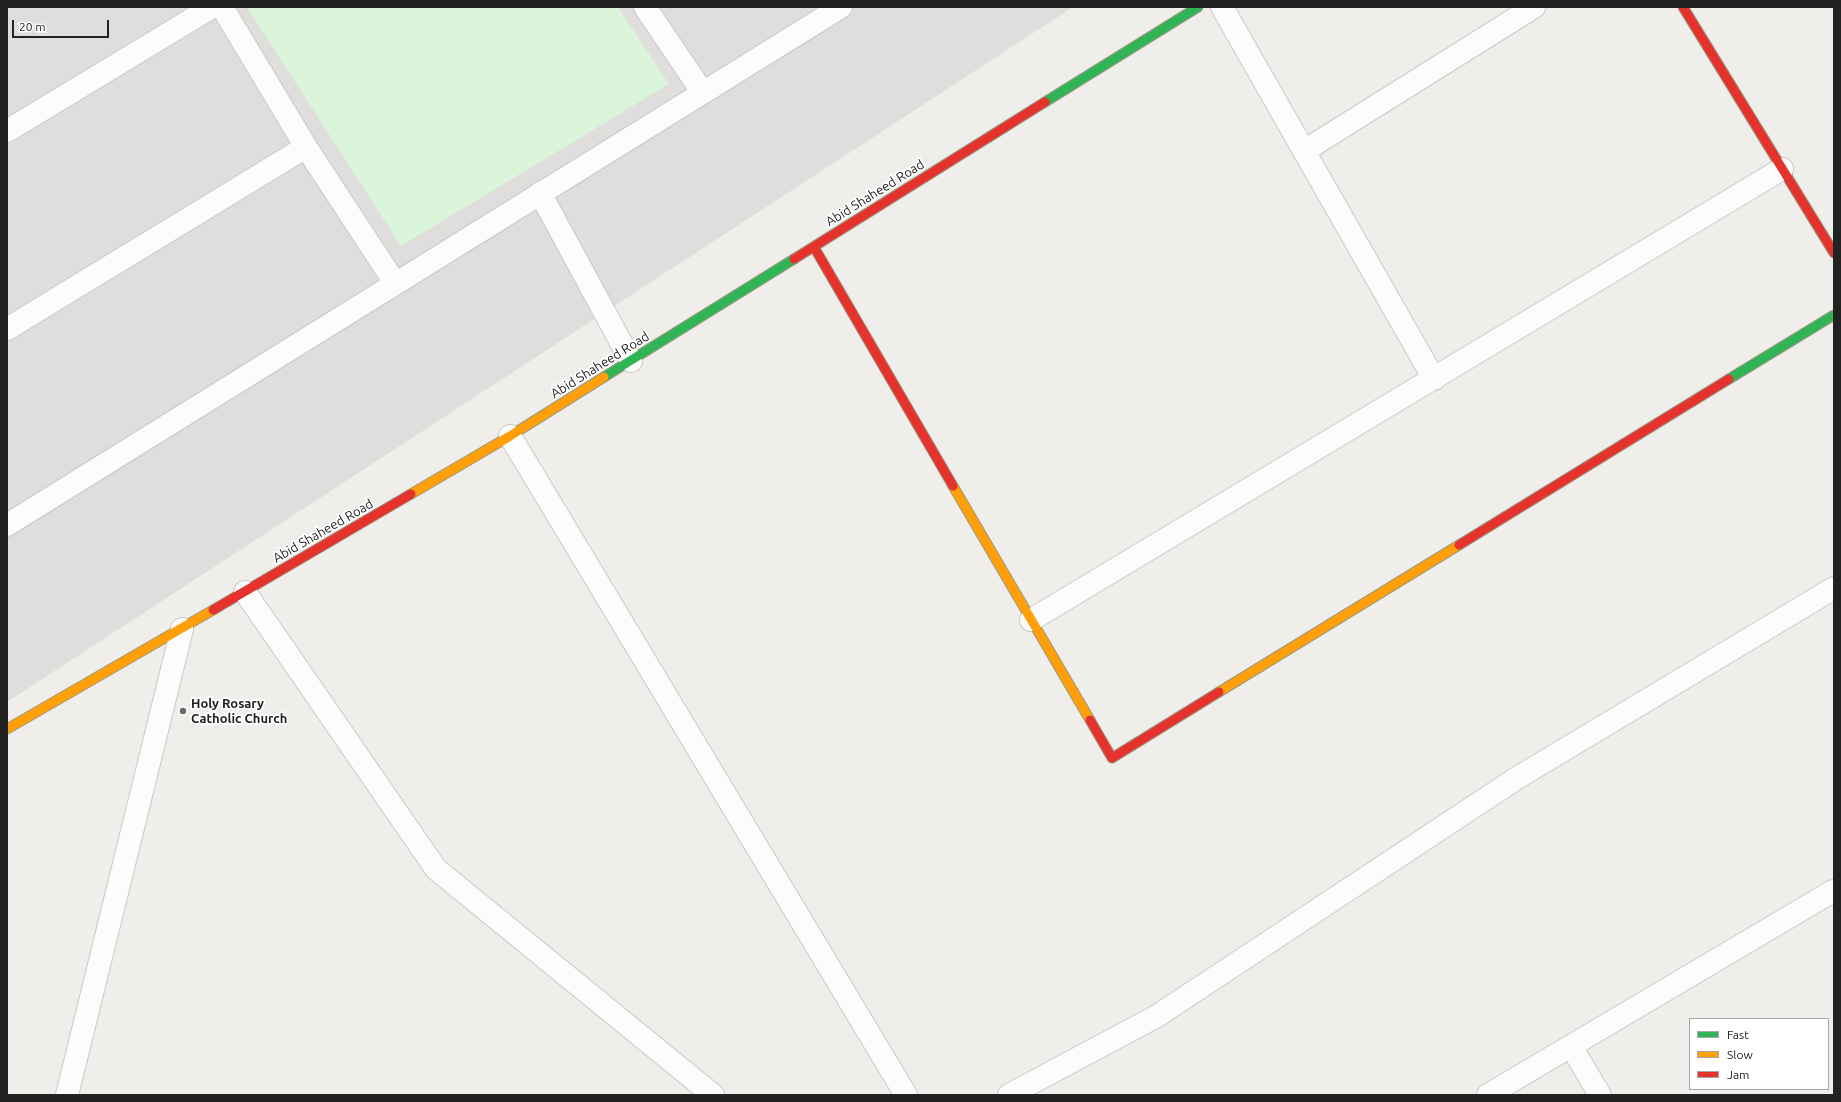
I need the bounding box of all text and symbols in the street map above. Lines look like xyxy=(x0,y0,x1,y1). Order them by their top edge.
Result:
scale bar xyxy=(14,12,111,38)
text: 20 m xyxy=(19,20,46,33)
street label: Abid Shaheed Road xyxy=(823,156,927,230)
street label: Abid Shaheed Road xyxy=(548,328,652,402)
street label: Abid Shaheed Road xyxy=(270,496,376,566)
place label: Holy Rosary Catholic Church xyxy=(191,696,287,727)
marker: Holy Rosary Catholic Church xyxy=(178,706,188,716)
legend xyxy=(1689,1018,1829,1090)
text: Fast xyxy=(1727,1028,1749,1041)
text: Slow xyxy=(1727,1048,1753,1061)
text: Jam xyxy=(1727,1068,1749,1081)

